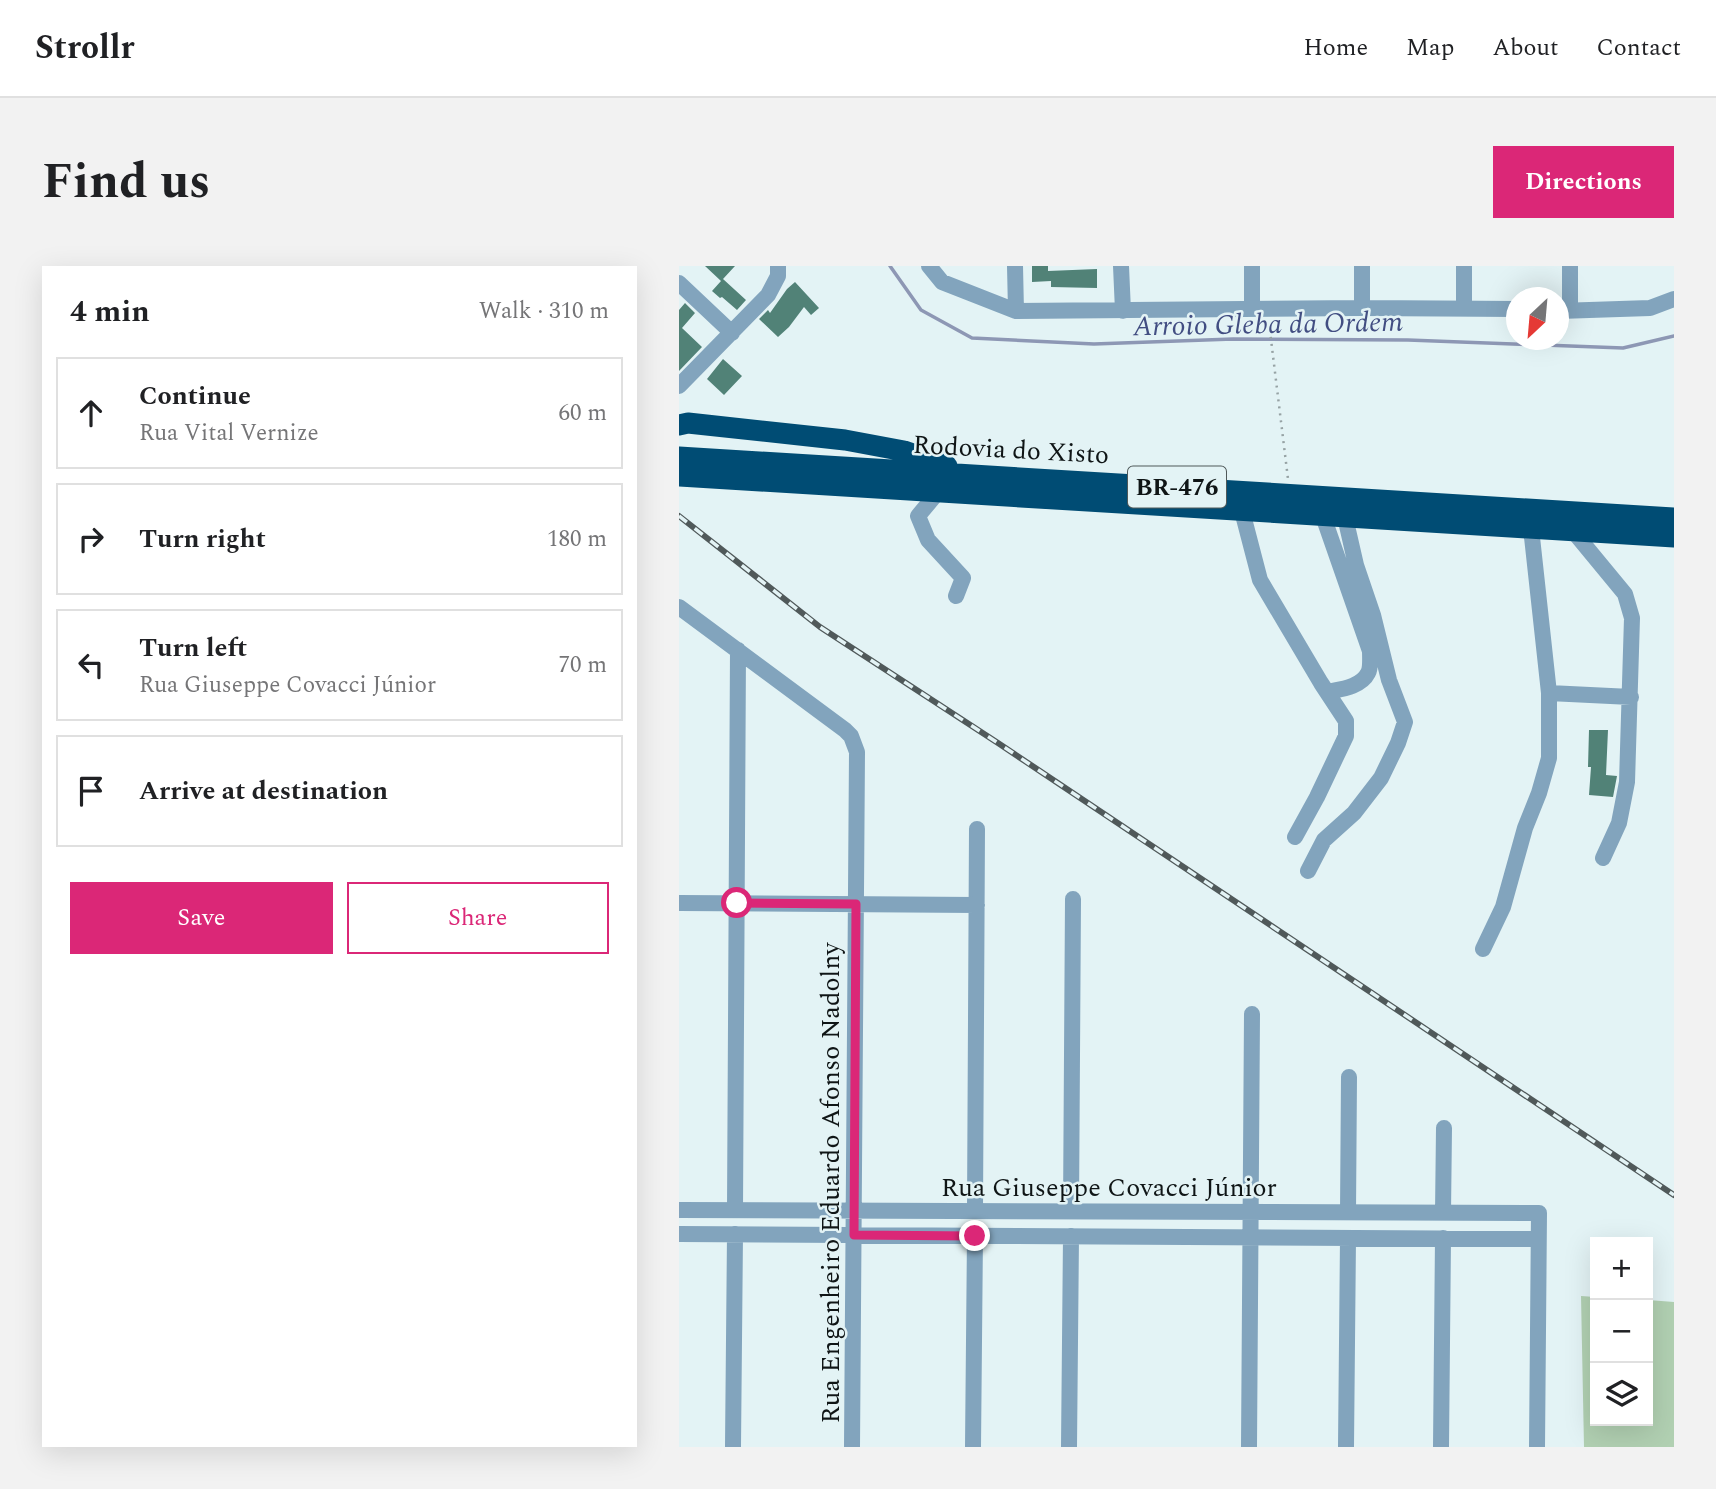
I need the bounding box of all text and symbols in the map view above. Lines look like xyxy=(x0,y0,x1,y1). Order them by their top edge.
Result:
text: Strollr xyxy=(35,23,135,73)
text: Home xyxy=(1303,30,1368,66)
text: Map xyxy=(1406,30,1454,66)
text: About xyxy=(1492,30,1558,66)
text: Contact xyxy=(1596,30,1681,66)
text: Find us xyxy=(42,145,210,220)
button: Directions xyxy=(1493,146,1674,218)
north arrow xyxy=(1506,287,1569,350)
text: 4 min xyxy=(70,289,150,335)
text: Walk · 310 m xyxy=(479,294,609,329)
water label: Arroio Gleba da Ordem xyxy=(1132,301,1404,348)
text: Continue xyxy=(139,376,251,416)
icon: ahead xyxy=(72,394,110,432)
text: 60 m xyxy=(558,396,607,431)
text: Rua Vital Vernize xyxy=(139,416,319,451)
street label: Rodovia do Xisto xyxy=(912,425,1110,475)
road number: BR-476 xyxy=(1128,467,1226,508)
text: Turn right xyxy=(139,519,266,559)
icon: right xyxy=(72,520,110,558)
text: 180 m xyxy=(547,522,607,557)
text: Turn left xyxy=(139,628,247,668)
icon: left xyxy=(72,646,110,684)
text: 70 m xyxy=(558,648,607,683)
text: Rua Giuseppe Covacci Júnior xyxy=(139,668,436,703)
text: Arrive at destination xyxy=(139,771,388,811)
icon: arrive xyxy=(72,772,110,810)
button: Save xyxy=(70,882,333,954)
button: Share xyxy=(347,882,609,954)
route start xyxy=(721,887,752,918)
street label: Rua Engenheiro Eduardo Afonso Nadolny xyxy=(811,941,851,1424)
street label: Rua Giuseppe Covacci Júnior xyxy=(941,1168,1277,1208)
route end xyxy=(959,1220,990,1251)
map controls xyxy=(1590,1237,1653,1426)
button: + xyxy=(1590,1237,1653,1300)
button: − xyxy=(1590,1300,1653,1363)
button: layers xyxy=(1590,1363,1653,1426)

